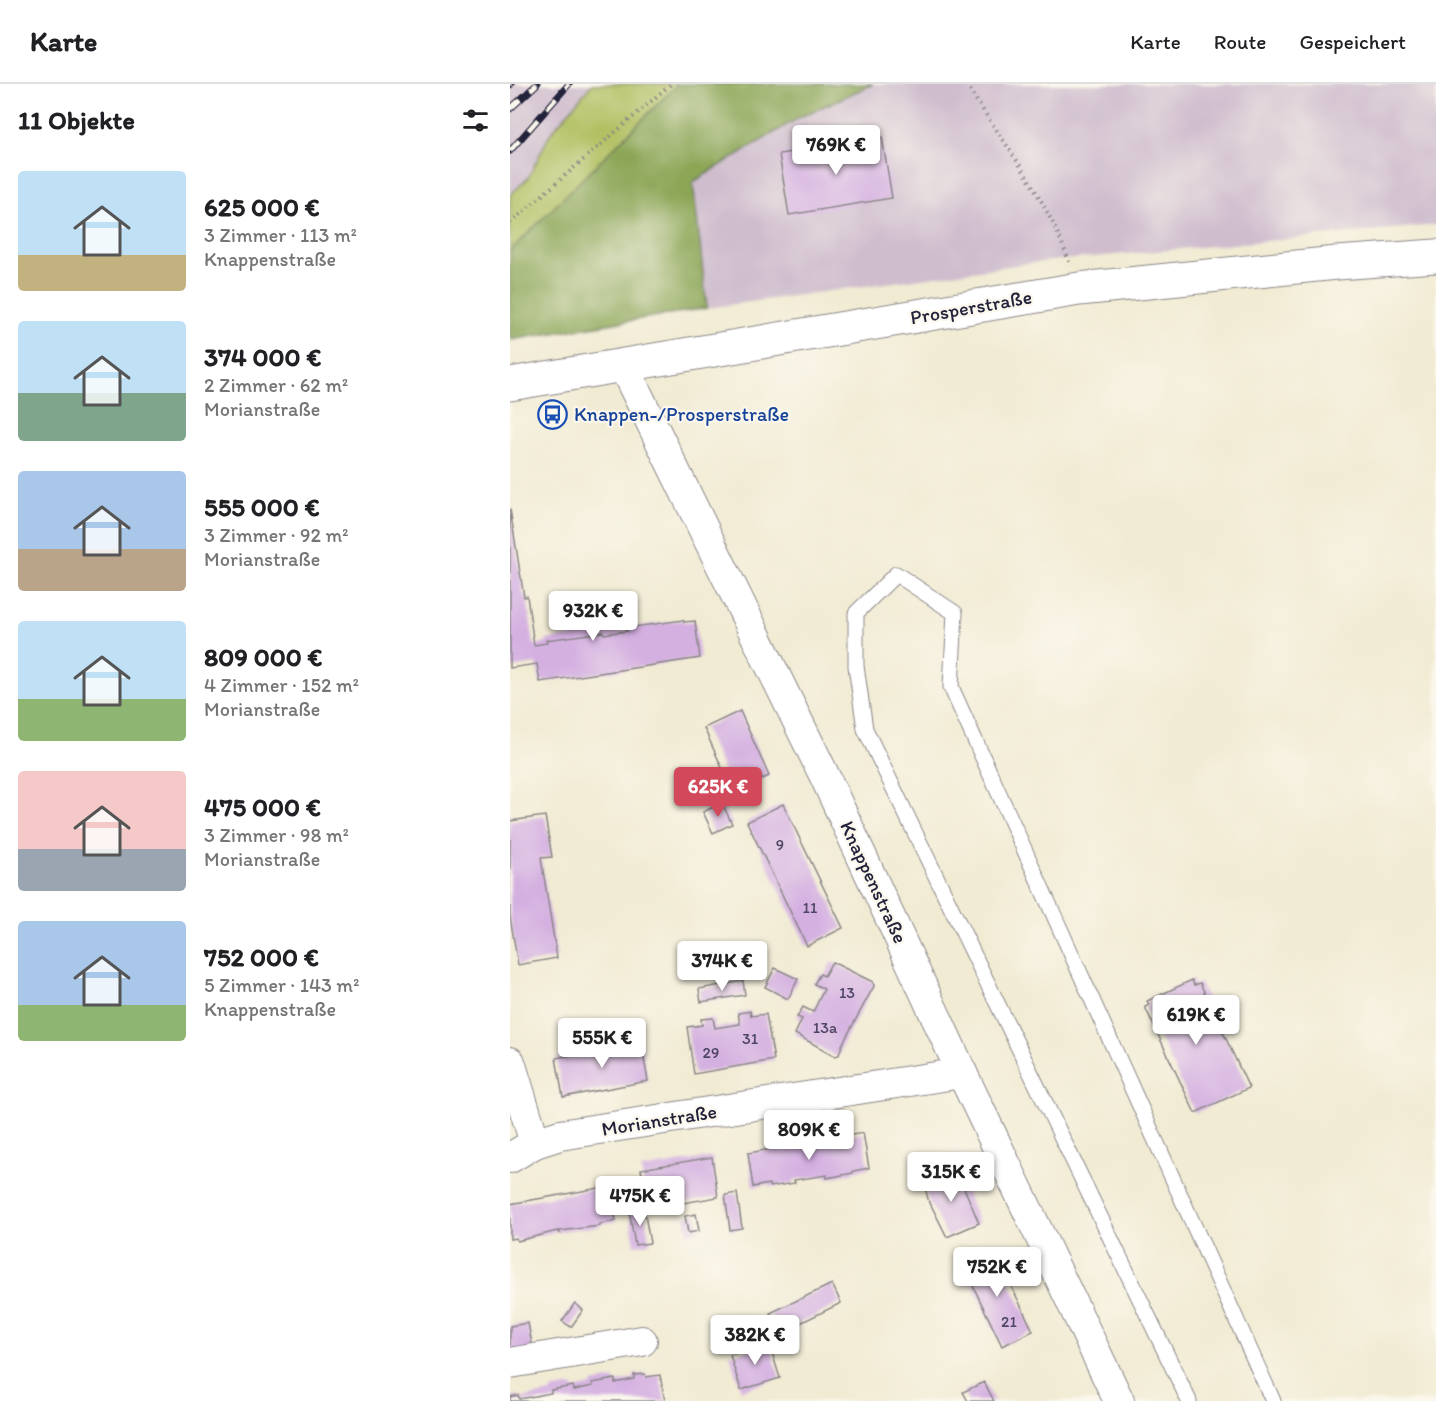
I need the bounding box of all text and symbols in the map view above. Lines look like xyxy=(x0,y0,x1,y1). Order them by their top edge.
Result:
text: Karte xyxy=(30,24,97,58)
text: Karte xyxy=(1130,29,1181,54)
text: Route xyxy=(1214,29,1267,54)
text: Gespeichert xyxy=(1300,29,1406,54)
text: 11 Objekte xyxy=(18,104,135,136)
icon: filters xyxy=(459,104,492,137)
pin: 769K € xyxy=(787,125,885,176)
text: 769K € xyxy=(806,132,866,156)
text: 625 000 € xyxy=(204,191,320,223)
icon: home xyxy=(66,195,138,267)
text: 3 Zimmer · 113 m² xyxy=(204,223,357,247)
text: Knappenstraße xyxy=(204,247,336,271)
street label: Prosperstraße xyxy=(908,284,1034,330)
text: 374 000 € xyxy=(204,341,321,373)
icon: home xyxy=(66,345,138,417)
text: 2 Zimmer · 62 m² xyxy=(204,373,348,397)
text: Morianstraße xyxy=(204,397,320,421)
bus stop icon: Knappen-/Prosperstraße xyxy=(537,398,569,430)
place label: Knappen-/Prosperstraße xyxy=(574,402,789,426)
text: 555 000 € xyxy=(204,491,320,523)
icon: home xyxy=(66,495,138,567)
text: 3 Zimmer · 92 m² xyxy=(204,523,349,547)
text: Morianstraße xyxy=(204,547,320,571)
pin: 932K € xyxy=(544,591,642,642)
text: 932K € xyxy=(563,598,623,622)
text: 809 000 € xyxy=(204,641,322,673)
icon: home xyxy=(66,645,138,717)
text: 4 Zimmer · 152 m² xyxy=(204,673,359,697)
text: Morianstraße xyxy=(204,697,320,721)
pin: 625K € xyxy=(669,767,767,818)
text: 625K € xyxy=(688,774,748,798)
text: 475 000 € xyxy=(204,791,321,823)
icon: home xyxy=(66,795,138,867)
street label: Knappenstraße xyxy=(835,817,913,947)
text: 3 Zimmer · 98 m² xyxy=(204,823,349,847)
house number: 9 xyxy=(776,835,784,854)
text: Morianstraße xyxy=(204,847,320,871)
house number: 11 xyxy=(803,898,818,917)
text: 752 000 € xyxy=(204,941,319,973)
pin: 374K € xyxy=(673,941,771,992)
icon: home xyxy=(66,945,138,1017)
text: 374K € xyxy=(691,948,753,972)
text: 5 Zimmer · 143 m² xyxy=(204,973,359,997)
house number: 13 xyxy=(839,983,855,1002)
pin: 619K € xyxy=(1147,995,1245,1046)
text: Knappenstraße xyxy=(204,997,336,1021)
text: 619K € xyxy=(1166,1002,1226,1026)
pin: 555K € xyxy=(553,1018,651,1069)
house number: 13a xyxy=(813,1018,838,1037)
text: 555K € xyxy=(572,1025,632,1049)
house number: 31 xyxy=(742,1029,759,1048)
house number: 29 xyxy=(703,1043,719,1062)
street label: Morianstraße xyxy=(600,1099,718,1141)
pin: 809K € xyxy=(760,1110,858,1161)
text: 809K € xyxy=(778,1117,840,1141)
pin: 315K € xyxy=(902,1152,1000,1203)
text: 315K € xyxy=(921,1159,981,1183)
pin: 475K € xyxy=(591,1176,689,1227)
text: 475K € xyxy=(609,1183,671,1207)
pin: 752K € xyxy=(948,1247,1046,1298)
text: 752K € xyxy=(967,1254,1027,1278)
house number: 21 xyxy=(1001,1312,1017,1331)
pin: 382K € xyxy=(706,1315,804,1366)
text: 382K € xyxy=(724,1322,786,1346)

